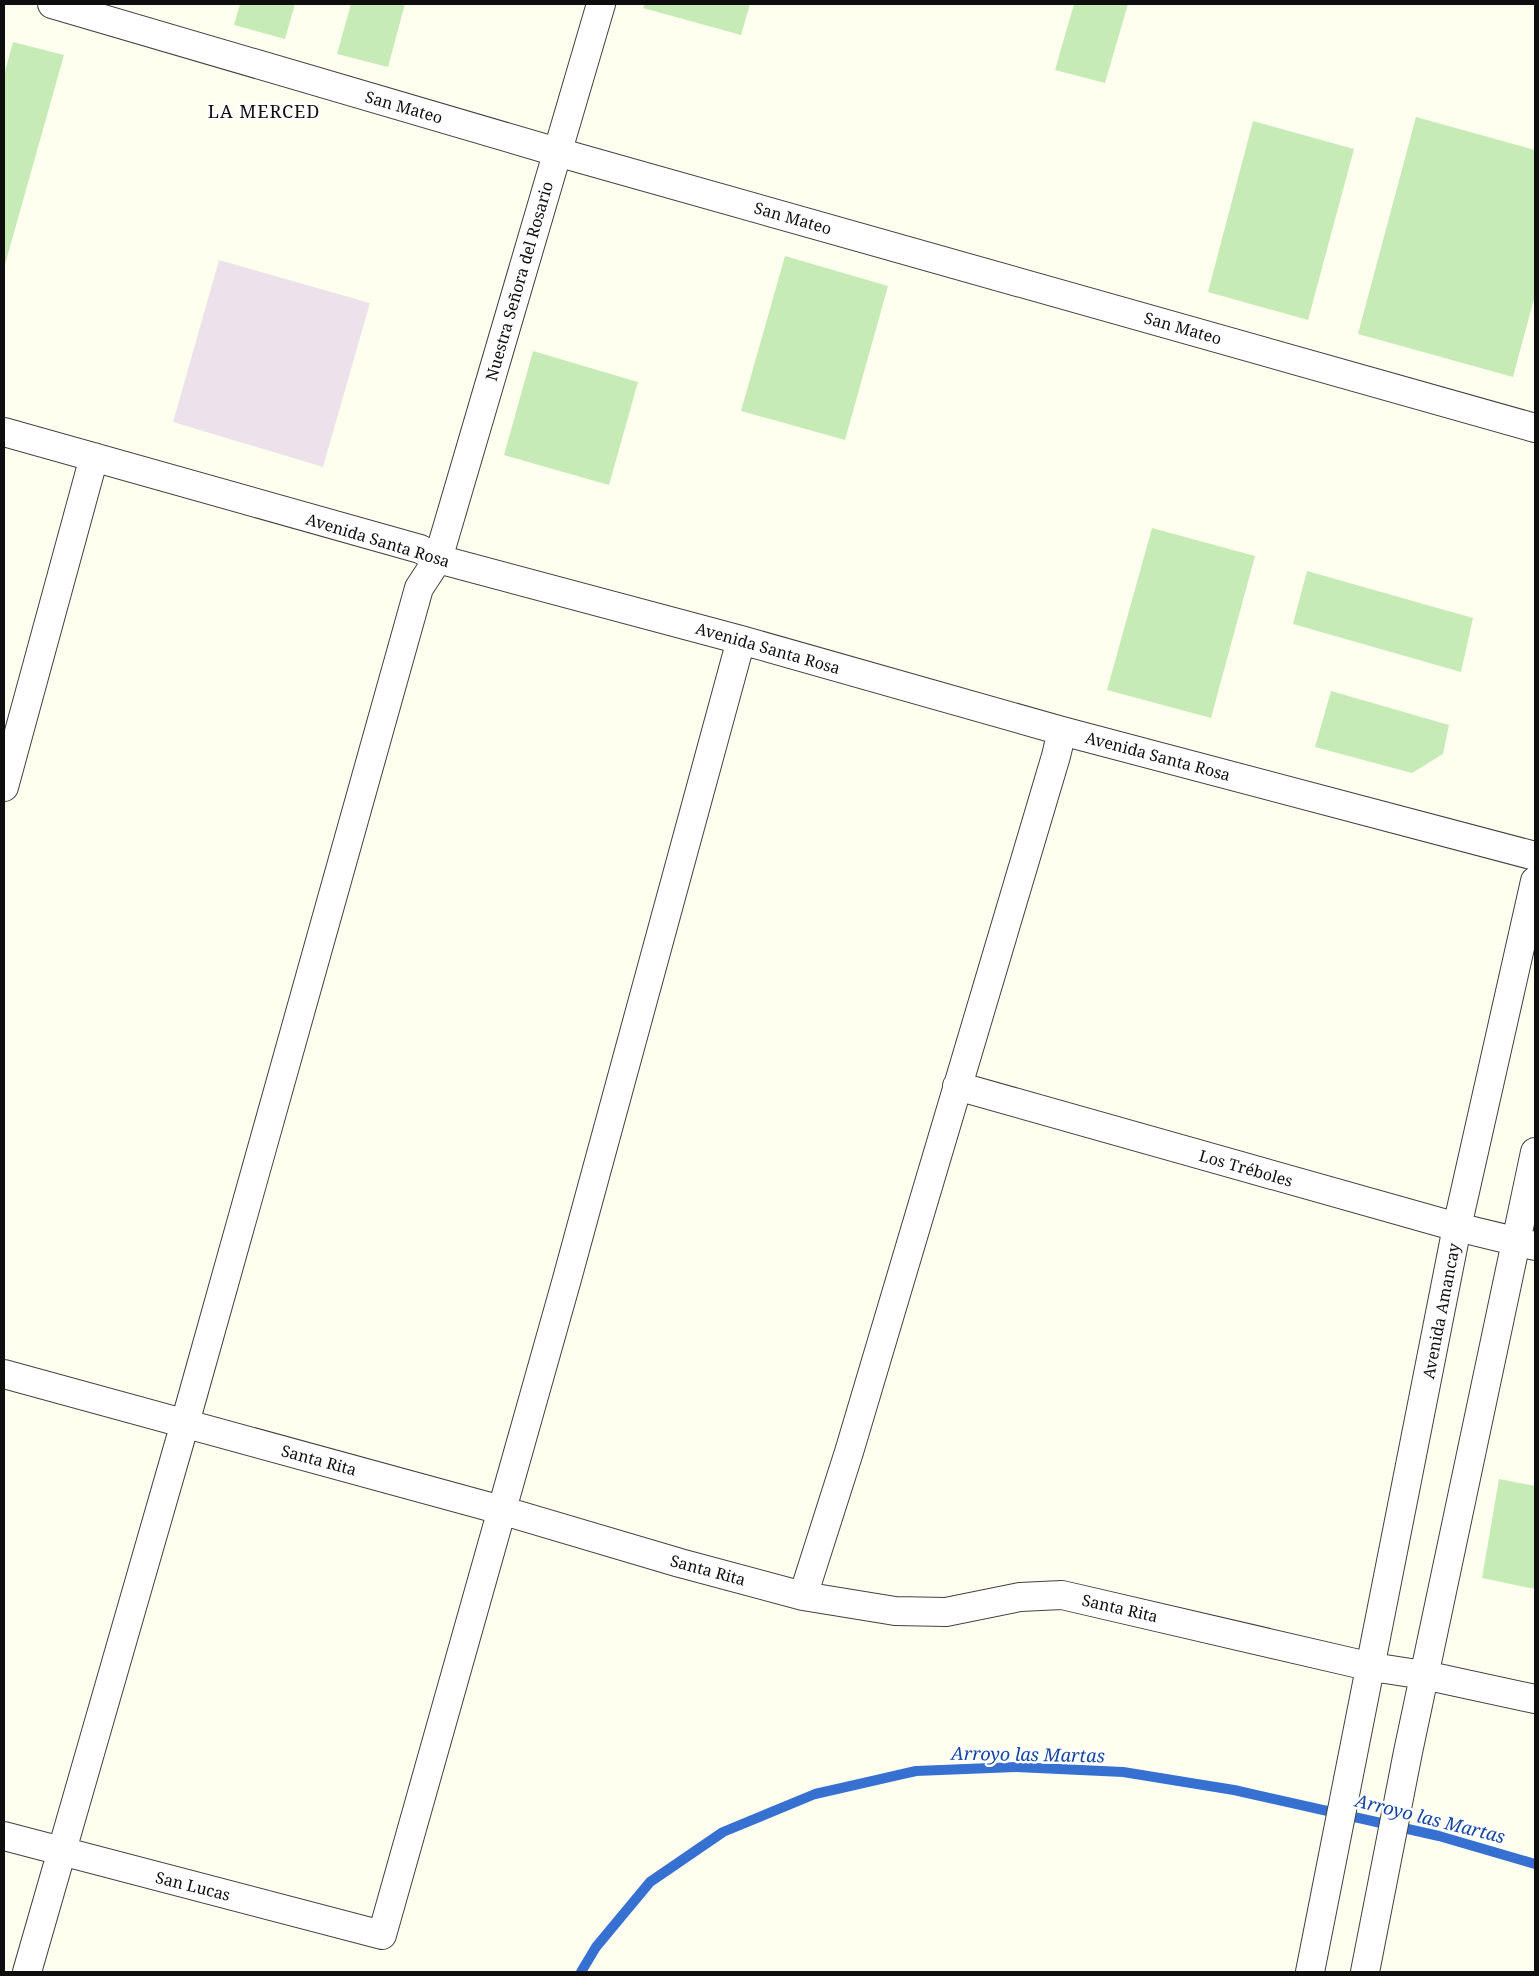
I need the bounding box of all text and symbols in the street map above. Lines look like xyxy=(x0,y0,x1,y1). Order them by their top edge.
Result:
street label: San Mateo xyxy=(363,85,445,129)
district label: LA MERCED xyxy=(208,99,320,123)
street label: Nuestra Señora del Rosario xyxy=(480,179,558,383)
street label: San Mateo xyxy=(752,196,834,240)
street label: San Mateo xyxy=(1142,306,1224,350)
street label: Avenida Santa Rosa xyxy=(303,508,453,572)
street label: Avenida Santa Rosa xyxy=(693,617,843,679)
street label: Avenida Santa Rosa xyxy=(1083,726,1233,786)
street label: Los Tréboles xyxy=(1197,1144,1295,1192)
street label: Avenida Amancay xyxy=(1417,1240,1465,1381)
street label: Santa Rita xyxy=(279,1439,359,1481)
street label: Santa Rita xyxy=(668,1549,748,1591)
street label: Santa Rita xyxy=(1080,1589,1160,1627)
water label: Arroyo las Martas xyxy=(949,1741,1105,1767)
water label: Arroyo las Martas xyxy=(1351,1787,1508,1848)
street label: San Lucas xyxy=(153,1866,233,1906)

